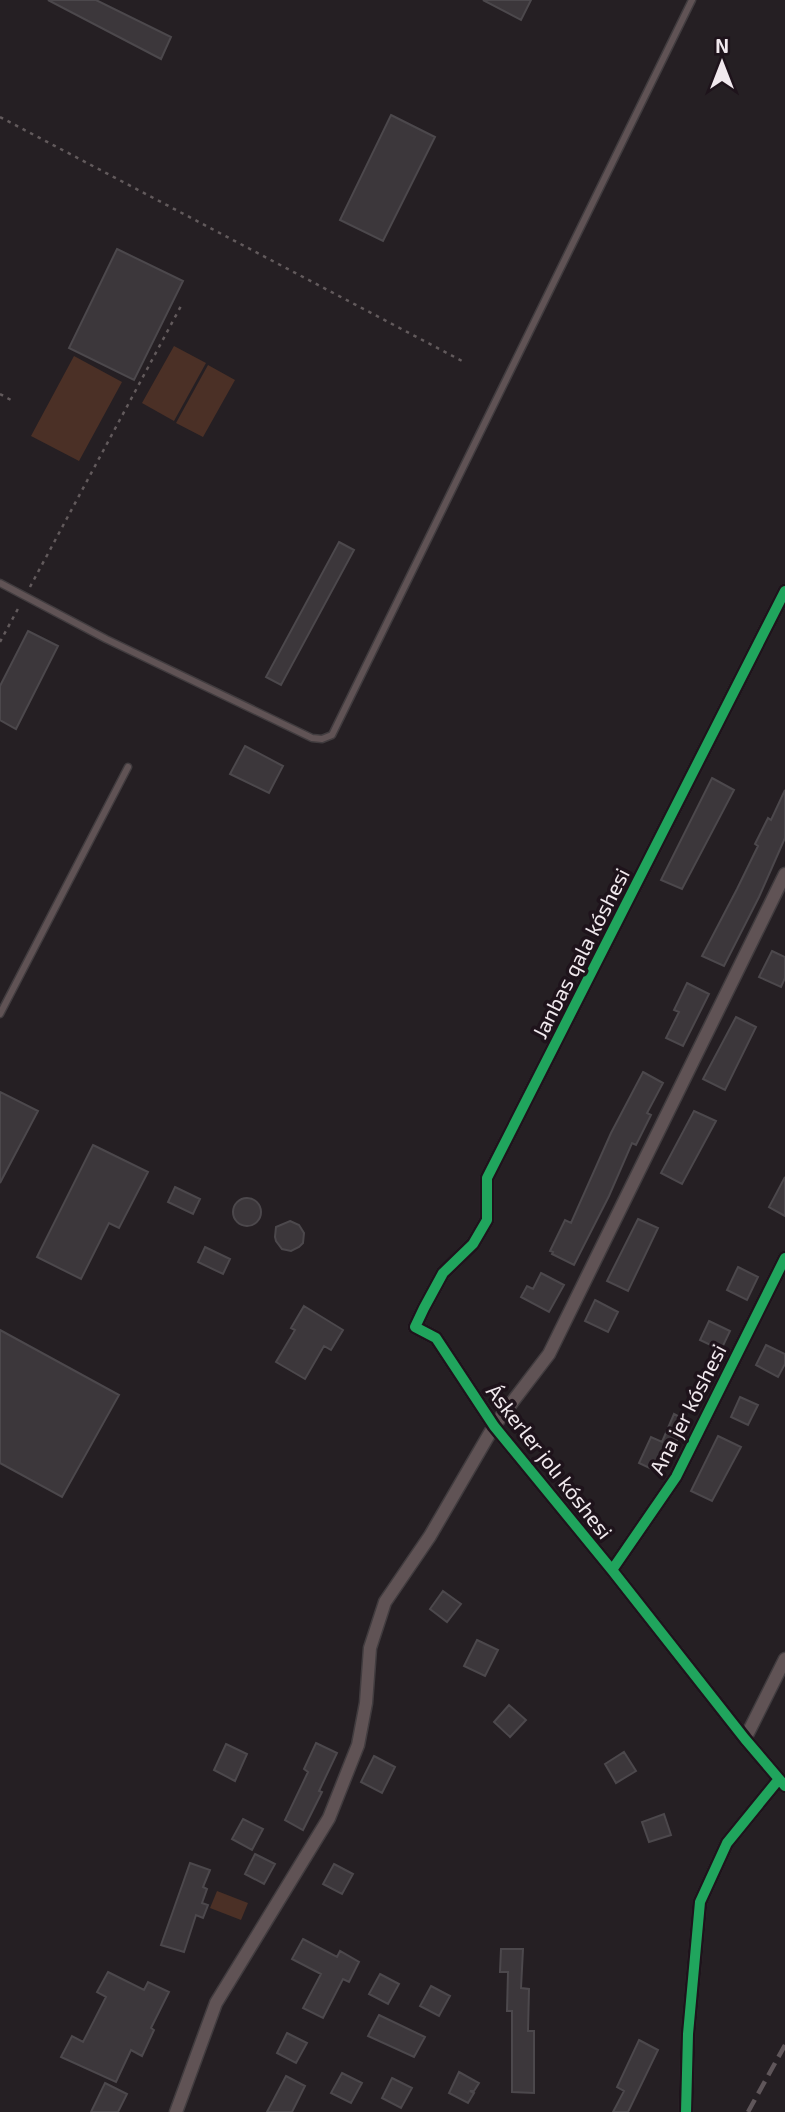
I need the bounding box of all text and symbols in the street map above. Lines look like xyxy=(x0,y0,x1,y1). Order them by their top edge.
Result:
north arrow xyxy=(687,28,757,98)
text: N xyxy=(715,34,729,57)
street label: Janbas qala kóshesi xyxy=(526,864,634,1042)
street label: Ana jer kóshesi xyxy=(643,1340,731,1479)
street label: Áskerler jolı kóshesi xyxy=(481,1379,618,1544)

